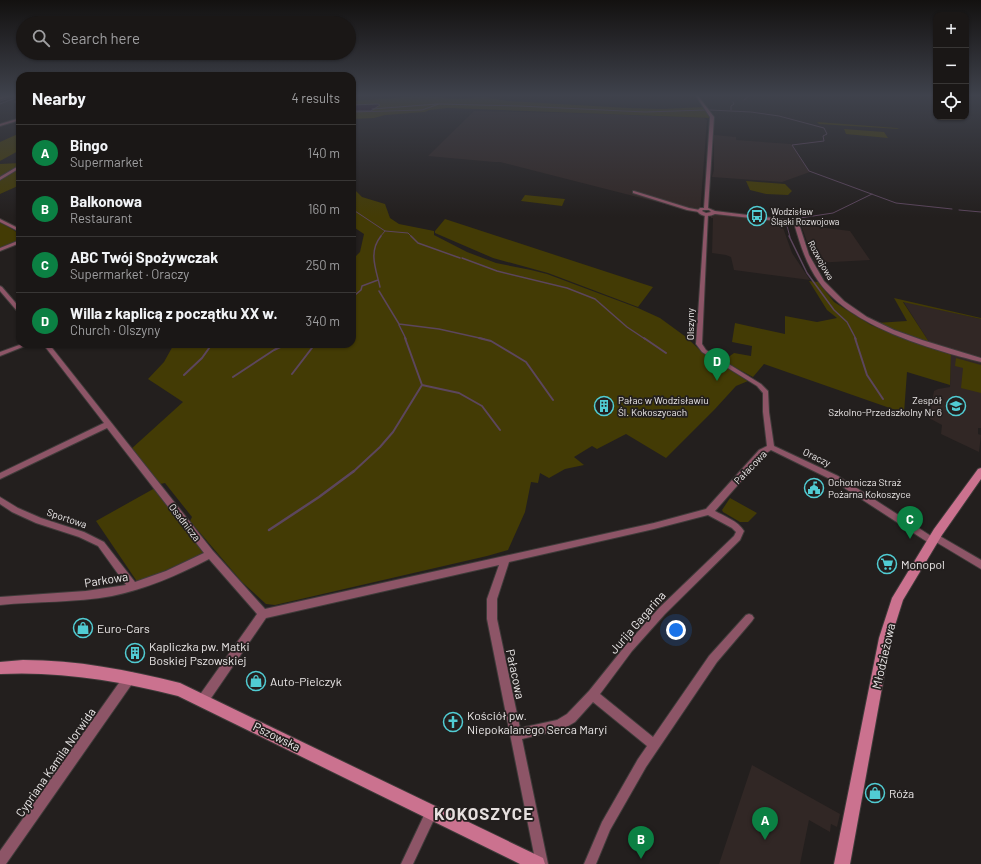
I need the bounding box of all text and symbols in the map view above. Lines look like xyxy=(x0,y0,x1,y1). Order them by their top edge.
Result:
map controls xyxy=(933,12,969,120)
button: + xyxy=(933,12,969,48)
search box xyxy=(16,16,356,60)
icon: search xyxy=(30,27,52,49)
text: Search here xyxy=(62,29,140,47)
button: − xyxy=(933,48,969,84)
button: locate xyxy=(933,84,969,120)
text: Nearby xyxy=(32,88,86,108)
text: 4 results xyxy=(292,90,340,106)
text: Bingo xyxy=(70,136,108,154)
text: A xyxy=(41,145,49,161)
text: 140 m xyxy=(308,145,340,161)
text: Supermarket xyxy=(70,154,143,170)
text: Balkonowa xyxy=(70,192,142,210)
text: B xyxy=(41,201,49,217)
text: 160 m xyxy=(308,201,340,217)
bus stop icon: Wodzisław Śląski Rozwojowa xyxy=(746,205,768,227)
place label: Wodzisław Śląski Rozwojowa xyxy=(771,206,839,227)
text: Restaurant xyxy=(70,210,132,226)
street label: Rozwojowa xyxy=(806,238,836,282)
text: ABC Twój Spożywczak xyxy=(70,248,218,266)
text: C xyxy=(41,257,49,273)
text: 250 m xyxy=(306,257,340,273)
text: Supermarket · Oraczy xyxy=(70,266,189,282)
text: Willa z kaplicą z początku XX w. xyxy=(70,304,277,322)
street label: Olszyny xyxy=(684,307,696,340)
text: D xyxy=(41,313,49,329)
text: 340 m xyxy=(305,313,340,329)
text: Church · Olszyny xyxy=(70,322,160,338)
pin: D xyxy=(704,348,730,381)
place label: Pałac w Wodzisławiu Śl. Kokoszycach xyxy=(618,394,709,418)
place label: Zespół Szkolno-Przedszkolny Nr 6 xyxy=(828,394,943,418)
building icon: Pałac w Wodzisławiu Śl. Kokoszycach xyxy=(593,395,615,417)
school or university icon: Zespół Szkolno-Przedszkolny Nr 6 xyxy=(945,395,967,417)
street label: Oraczy xyxy=(801,445,833,469)
street label: Pałacowa xyxy=(731,448,769,486)
place label: Ochotnicza Straż Pożarna Kokoszyce xyxy=(828,476,911,500)
public building icon: Ochotnicza Straż Pożarna Kokoszyce xyxy=(803,477,825,499)
street label: Osadnicza xyxy=(167,501,203,543)
street label: Sportowa xyxy=(45,506,89,530)
pin: C xyxy=(897,506,923,539)
supermarket icon: Monopol xyxy=(876,553,898,575)
place label: Monopol xyxy=(901,557,945,571)
street label: Parkowa xyxy=(83,569,129,589)
street label: Jurija Gagarina xyxy=(606,588,668,656)
shop icon: Euro-Cars xyxy=(72,617,94,639)
your location xyxy=(666,620,686,640)
place label: Euro-Cars xyxy=(97,621,150,635)
street label: Młodzieżowa xyxy=(869,622,897,690)
place label: Kapliczka pw. Matki Boskiej Pszowskiej xyxy=(149,639,249,667)
building icon: Kapliczka pw. Matki Boskiej Pszowskiej xyxy=(124,642,146,664)
street label: Pałacowa xyxy=(504,648,528,700)
shop icon: Auto-Pielczyk xyxy=(245,670,267,692)
place label: Auto-Pielczyk xyxy=(270,674,342,688)
street label: Cypriana Kamila Norwida xyxy=(12,705,98,819)
place label: Kościół pw. Niepokalanego Serca Maryi xyxy=(467,708,607,736)
church icon: Kościół pw. Niepokalanego Serca Maryi xyxy=(442,711,464,733)
street label: Pszowska xyxy=(251,719,303,753)
shop icon: Róża xyxy=(864,782,886,804)
place label: Róża xyxy=(889,786,914,800)
district label: KOKOSZYCE xyxy=(434,803,534,823)
pin: A xyxy=(752,807,778,840)
pin: B xyxy=(628,826,654,859)

